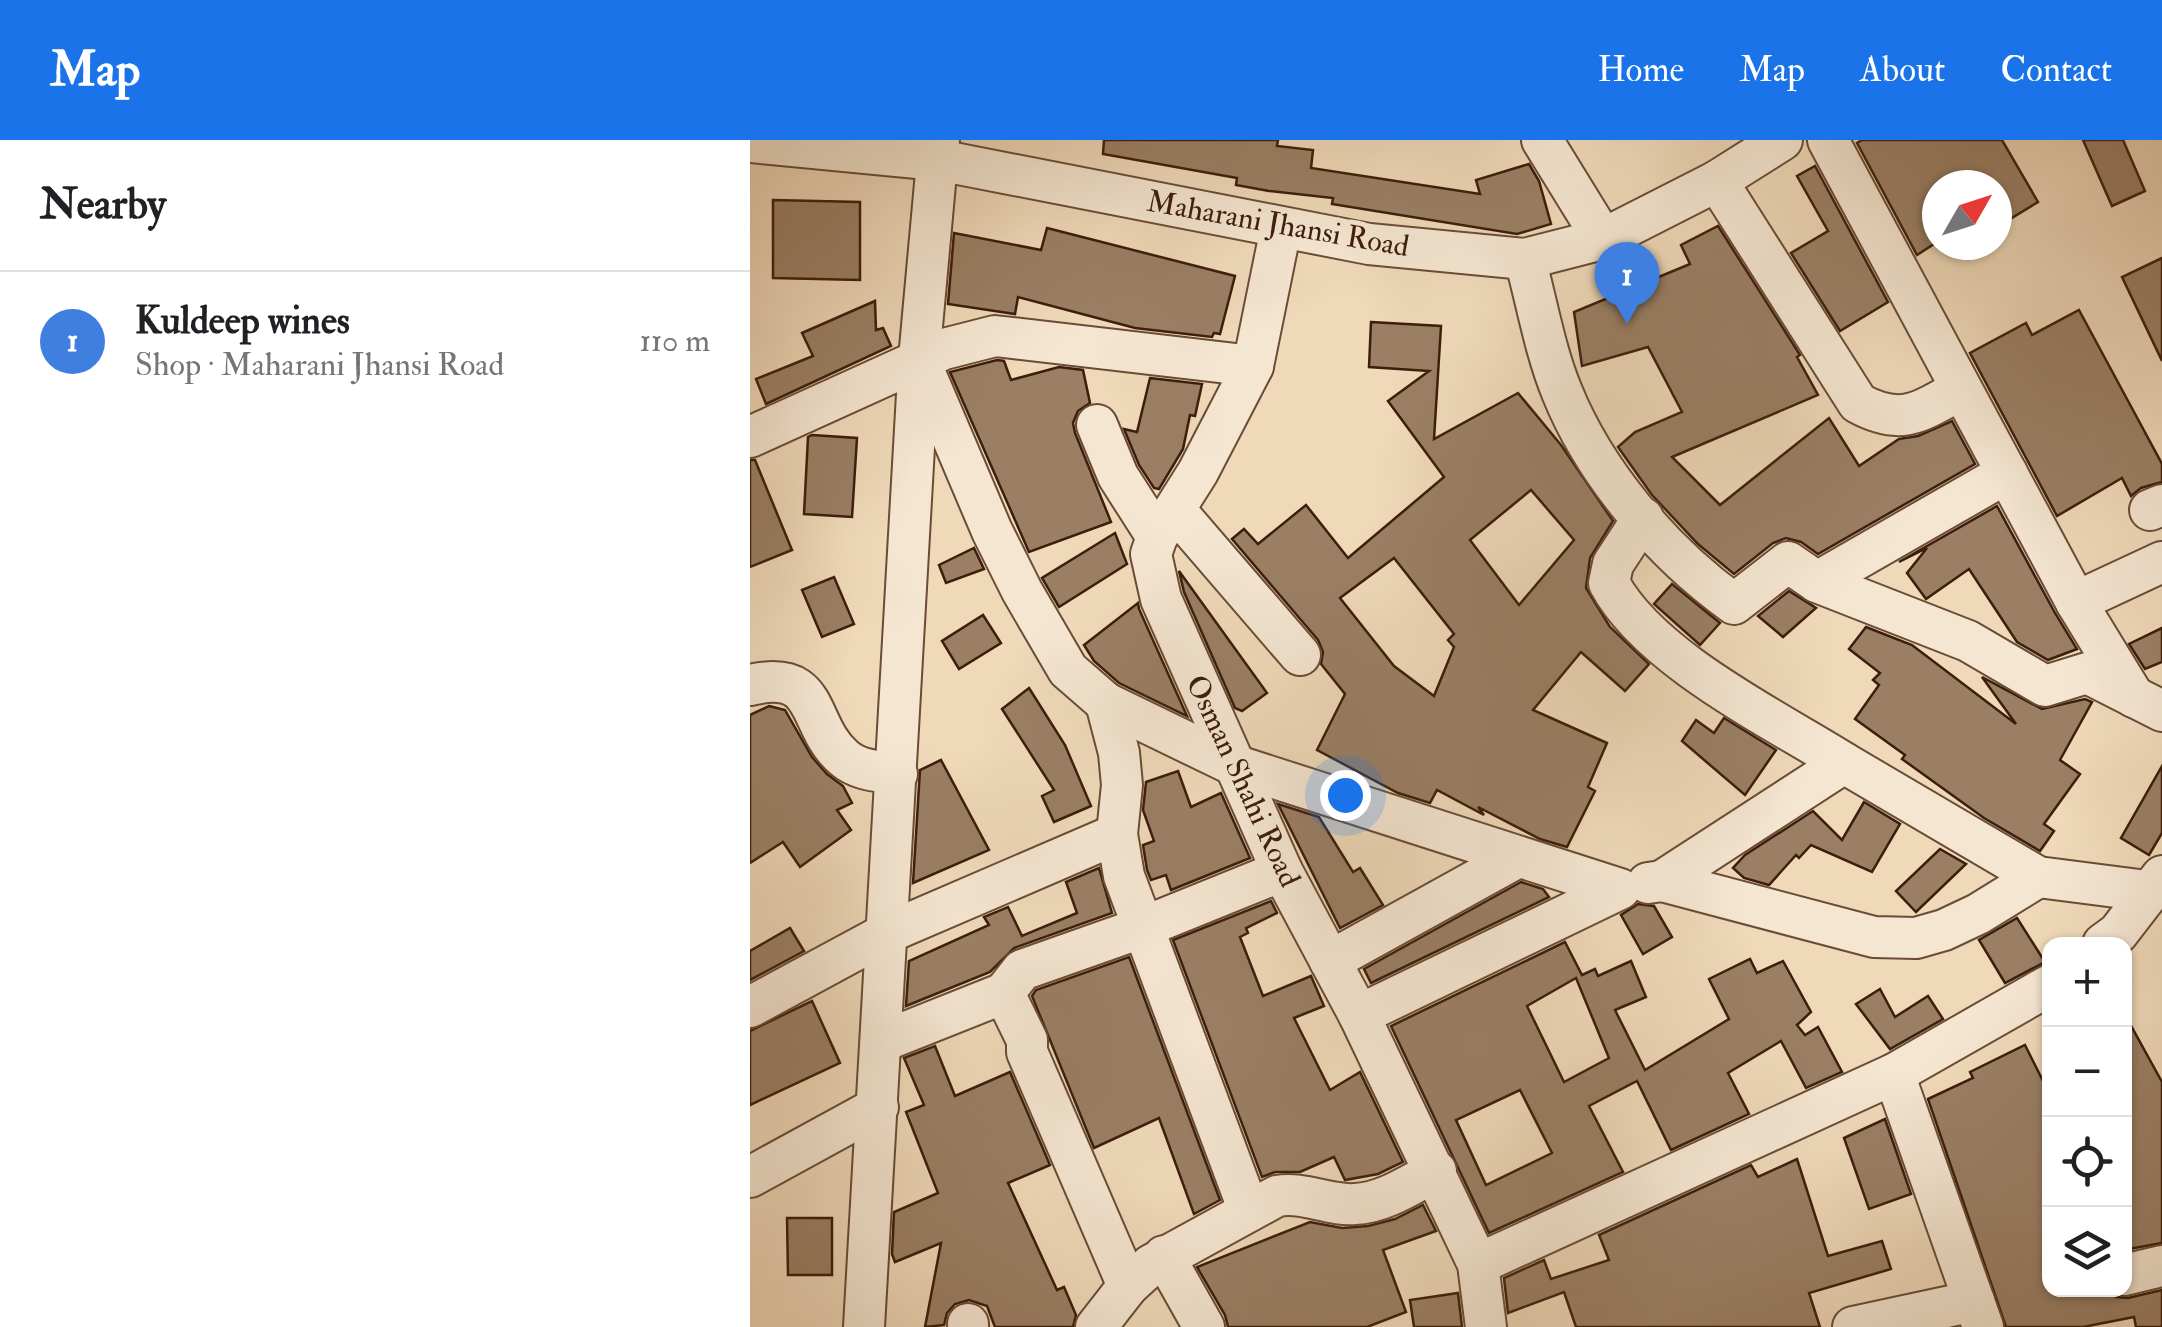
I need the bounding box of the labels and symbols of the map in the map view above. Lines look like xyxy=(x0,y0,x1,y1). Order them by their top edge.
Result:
north arrow xyxy=(1922,170,2012,260)
street label: Maharani Jhansi Road xyxy=(1144,183,1412,265)
pin: 1 xyxy=(1594,241,1660,324)
street label: Osman Shahi Road xyxy=(1178,669,1308,893)
your location xyxy=(1320,770,1371,821)

